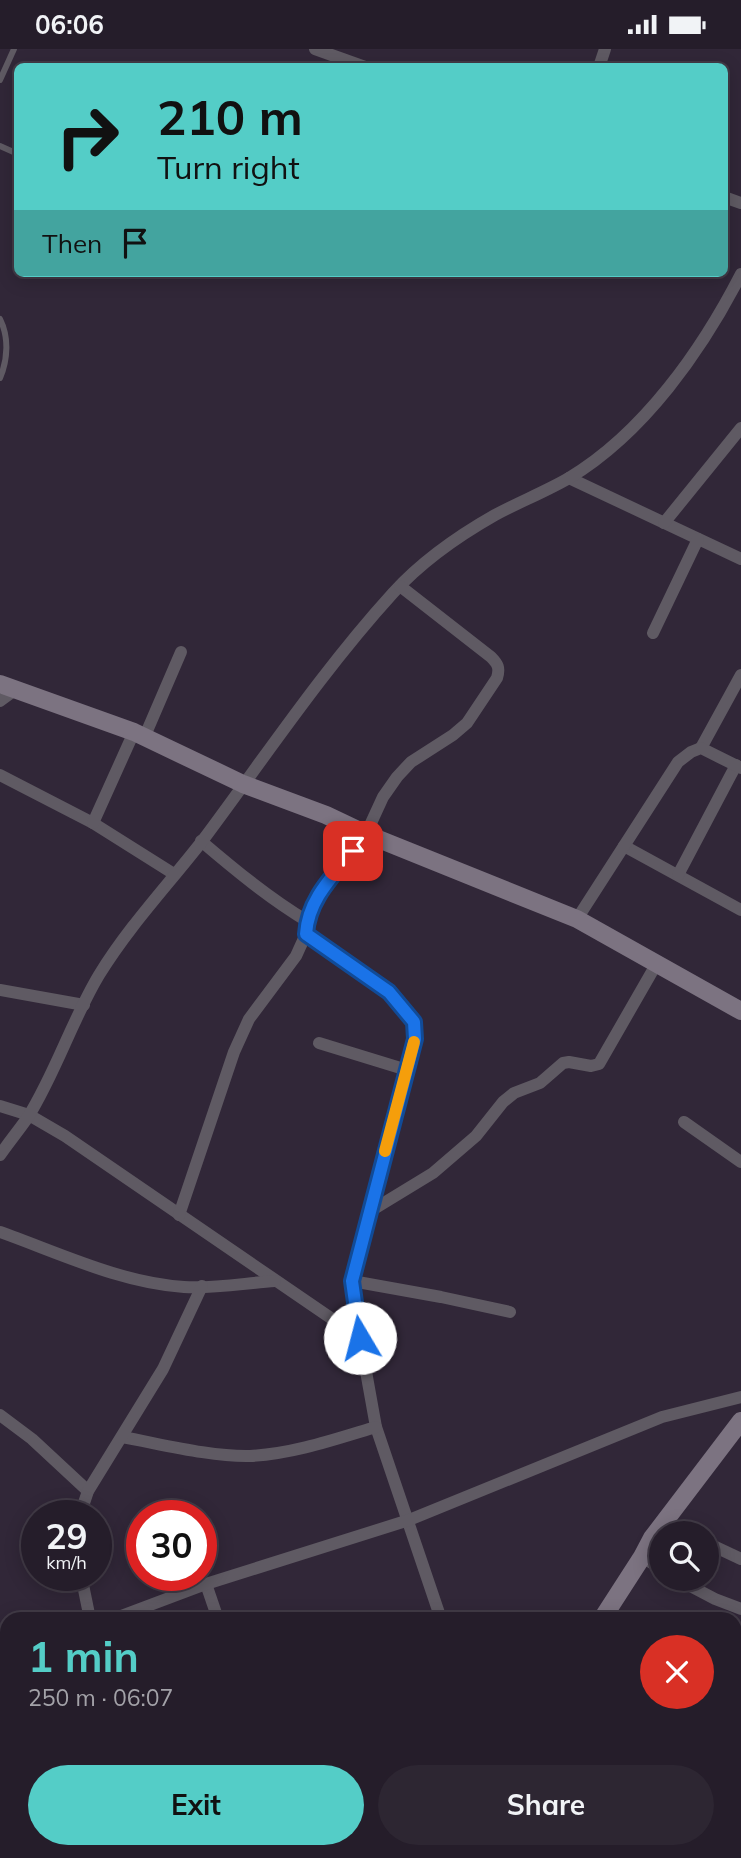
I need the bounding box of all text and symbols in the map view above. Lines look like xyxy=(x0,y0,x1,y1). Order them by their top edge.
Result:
text: 06:06 xyxy=(35,8,104,41)
text: 210 m xyxy=(157,86,303,147)
icon: right xyxy=(42,91,133,182)
text: Turn right xyxy=(157,147,300,187)
icon: arrive xyxy=(116,224,154,262)
text: Then xyxy=(42,227,102,260)
pin xyxy=(323,821,383,881)
icon: arrive xyxy=(334,832,372,870)
position arrow xyxy=(323,1301,397,1375)
speed limit sign: 30 xyxy=(126,1500,217,1591)
text: 29 xyxy=(45,1514,88,1558)
map controls xyxy=(649,1521,719,1591)
button: search xyxy=(649,1521,719,1591)
text: km/h xyxy=(46,1551,87,1574)
text: 1 min xyxy=(28,1630,139,1683)
button: close xyxy=(640,1635,714,1709)
text: 250 m · 06:07 xyxy=(28,1683,173,1712)
button: Exit xyxy=(28,1765,364,1845)
button: Share xyxy=(378,1765,714,1845)

